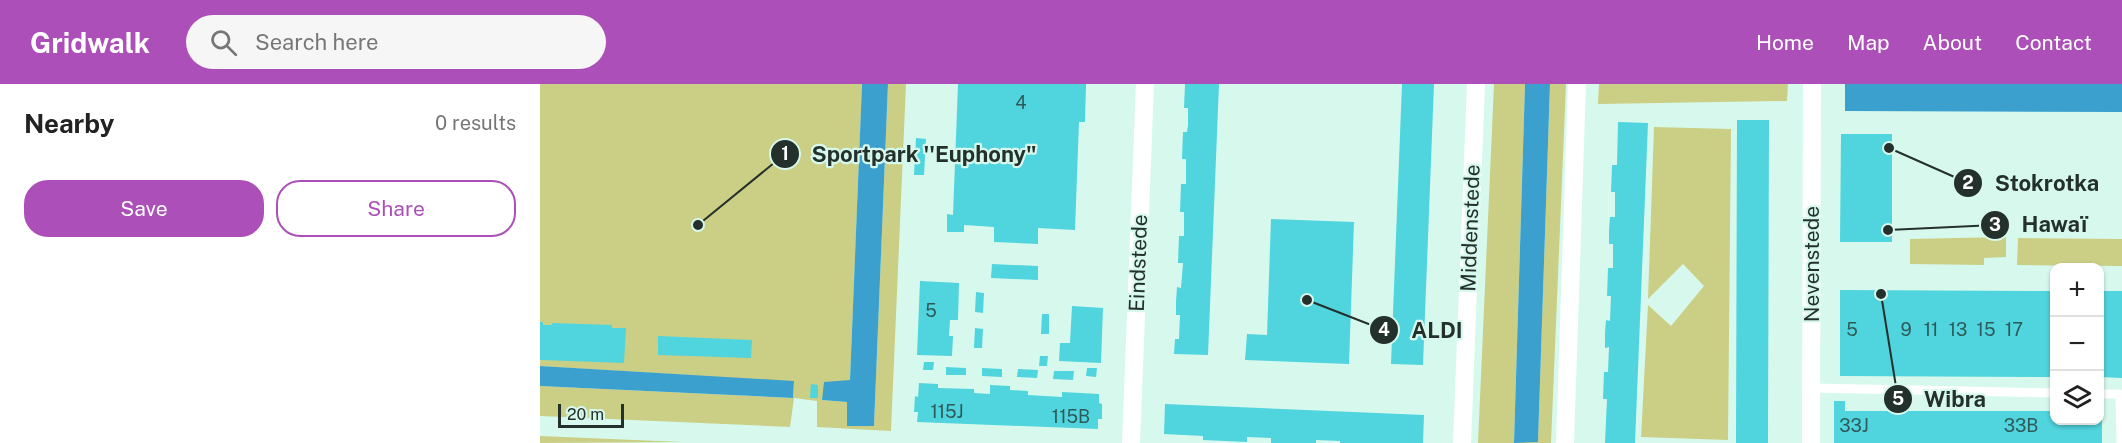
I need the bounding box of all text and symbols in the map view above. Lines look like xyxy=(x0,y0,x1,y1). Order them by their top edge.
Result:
search box xyxy=(186,15,606,69)
text: Gridwalk xyxy=(30,26,150,59)
icon: search xyxy=(207,26,240,59)
text: Search here xyxy=(255,29,379,55)
text: Home xyxy=(1756,30,1814,55)
text: Map xyxy=(1847,30,1890,55)
text: About xyxy=(1923,30,1982,55)
text: Contact xyxy=(2015,30,2092,55)
house number: 4 xyxy=(1015,92,1027,113)
text: Nearby xyxy=(24,108,114,139)
text: 0 results xyxy=(435,111,516,135)
callout: Sportpark ''Euphony" xyxy=(770,134,1049,174)
text: Sportpark ''Euphony" xyxy=(812,141,1036,167)
text: 1 xyxy=(781,143,789,164)
callout: Stokrotka xyxy=(1953,163,2111,203)
street label: Middenstede xyxy=(1455,164,1485,292)
text: Stokrotka xyxy=(1995,170,2099,196)
text: 2 xyxy=(1962,172,1974,193)
button: Save xyxy=(24,180,264,237)
button: Share xyxy=(276,180,516,237)
callout: Hawaï xyxy=(1980,205,2101,245)
street label: Nevenstede xyxy=(1799,206,1824,322)
text: Hawaï xyxy=(2022,211,2089,237)
street label: Eindstede xyxy=(1124,214,1152,312)
text: 3 xyxy=(1989,214,2001,235)
map controls xyxy=(2050,263,2104,425)
button: + xyxy=(2050,263,2104,317)
house number: 5 xyxy=(925,300,937,321)
callout: ALDI xyxy=(1369,310,1475,350)
text: ALDI xyxy=(1411,317,1463,343)
button: − xyxy=(2050,317,2104,371)
text: 4 xyxy=(1378,319,1390,340)
house number: 5 xyxy=(1846,319,1858,340)
house number: 9 xyxy=(1900,319,1912,340)
house number: 11 xyxy=(1924,319,1938,340)
house number: 13 xyxy=(1949,319,1967,340)
house number: 15 xyxy=(1977,319,1995,340)
house number: 17 xyxy=(2005,319,2023,340)
button: layers xyxy=(2050,371,2104,425)
callout: Wibra xyxy=(1883,379,1998,419)
text: Wibra xyxy=(1924,386,1986,412)
text: 5 xyxy=(1892,388,1904,409)
scale bar xyxy=(558,401,624,428)
house number: 115J xyxy=(930,401,964,422)
text: 20 m xyxy=(567,405,604,424)
house number: 115B xyxy=(1052,406,1090,427)
house number: 33J xyxy=(1839,415,1869,436)
house number: 33B xyxy=(2004,415,2038,436)

